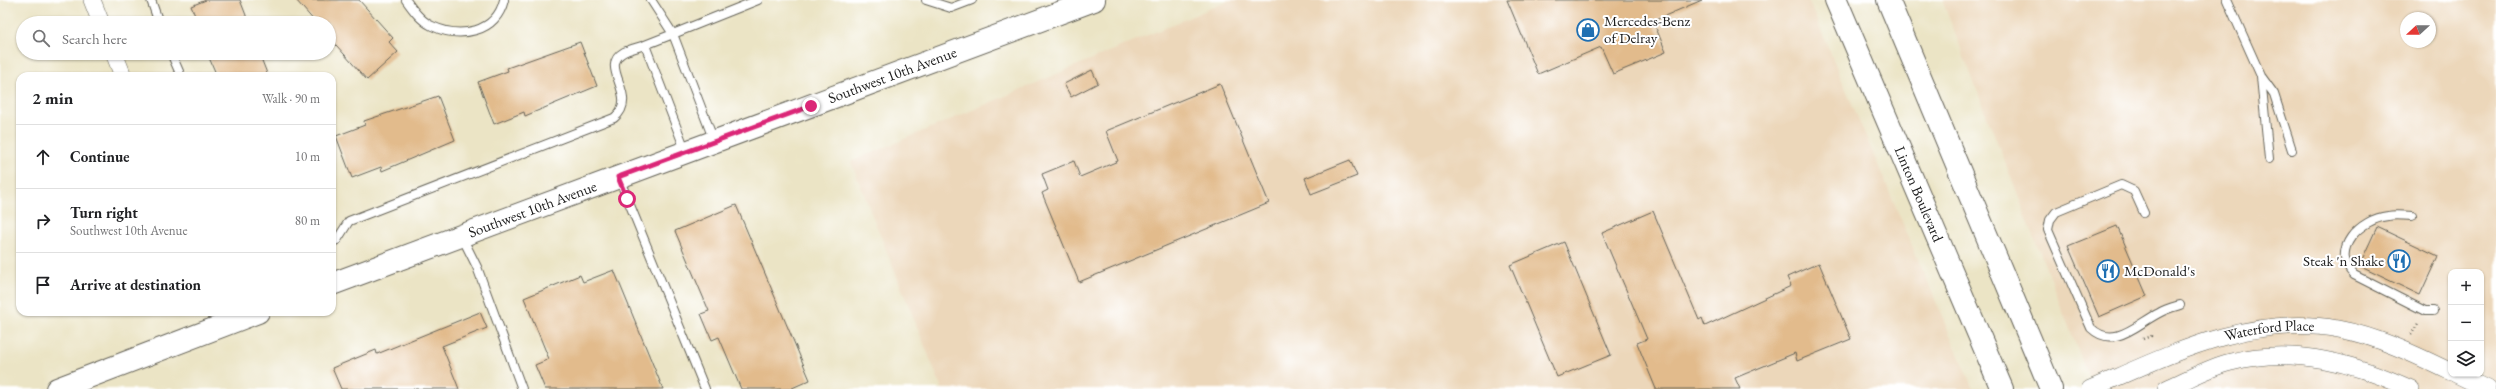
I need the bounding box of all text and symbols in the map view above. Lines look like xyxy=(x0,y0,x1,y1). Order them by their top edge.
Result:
place label: Mercedes-Benz of Delray xyxy=(1604,11,1691,47)
north arrow xyxy=(2400,12,2436,48)
search box xyxy=(16,16,336,60)
shop icon: Mercedes-Benz of Delray xyxy=(1575,17,1601,43)
icon: search xyxy=(30,27,52,49)
text: Search here xyxy=(62,29,127,48)
street label: Southwest 10th Avenue xyxy=(825,42,959,107)
text: 2 min xyxy=(32,87,73,109)
text: Walk · 90 m xyxy=(262,90,320,107)
route end xyxy=(802,97,820,115)
street label: Linton Boulevard xyxy=(1891,143,1948,245)
icon: ahead xyxy=(32,146,54,168)
text: Continue xyxy=(70,147,130,166)
text: 10 m xyxy=(295,148,320,165)
street label: Southwest 10th Avenue xyxy=(465,176,599,241)
route start xyxy=(618,190,636,208)
text: Turn right xyxy=(70,203,138,222)
icon: right xyxy=(32,210,54,232)
text: 80 m xyxy=(295,212,320,229)
text: Southwest 10th Avenue xyxy=(70,222,187,239)
restaurant icon: Steak 'n Shake xyxy=(2386,248,2412,274)
place label: Steak 'n Shake xyxy=(2303,251,2384,270)
restaurant icon: McDonald's xyxy=(2095,258,2121,284)
place label: McDonald's xyxy=(2124,261,2195,280)
map controls xyxy=(2448,269,2484,377)
button: + xyxy=(2448,269,2484,305)
icon: arrive xyxy=(32,274,54,296)
text: Arrive at destination xyxy=(70,275,201,294)
button: − xyxy=(2448,305,2484,341)
street label: Waterford Place xyxy=(2222,315,2315,345)
button: layers xyxy=(2448,341,2484,377)

